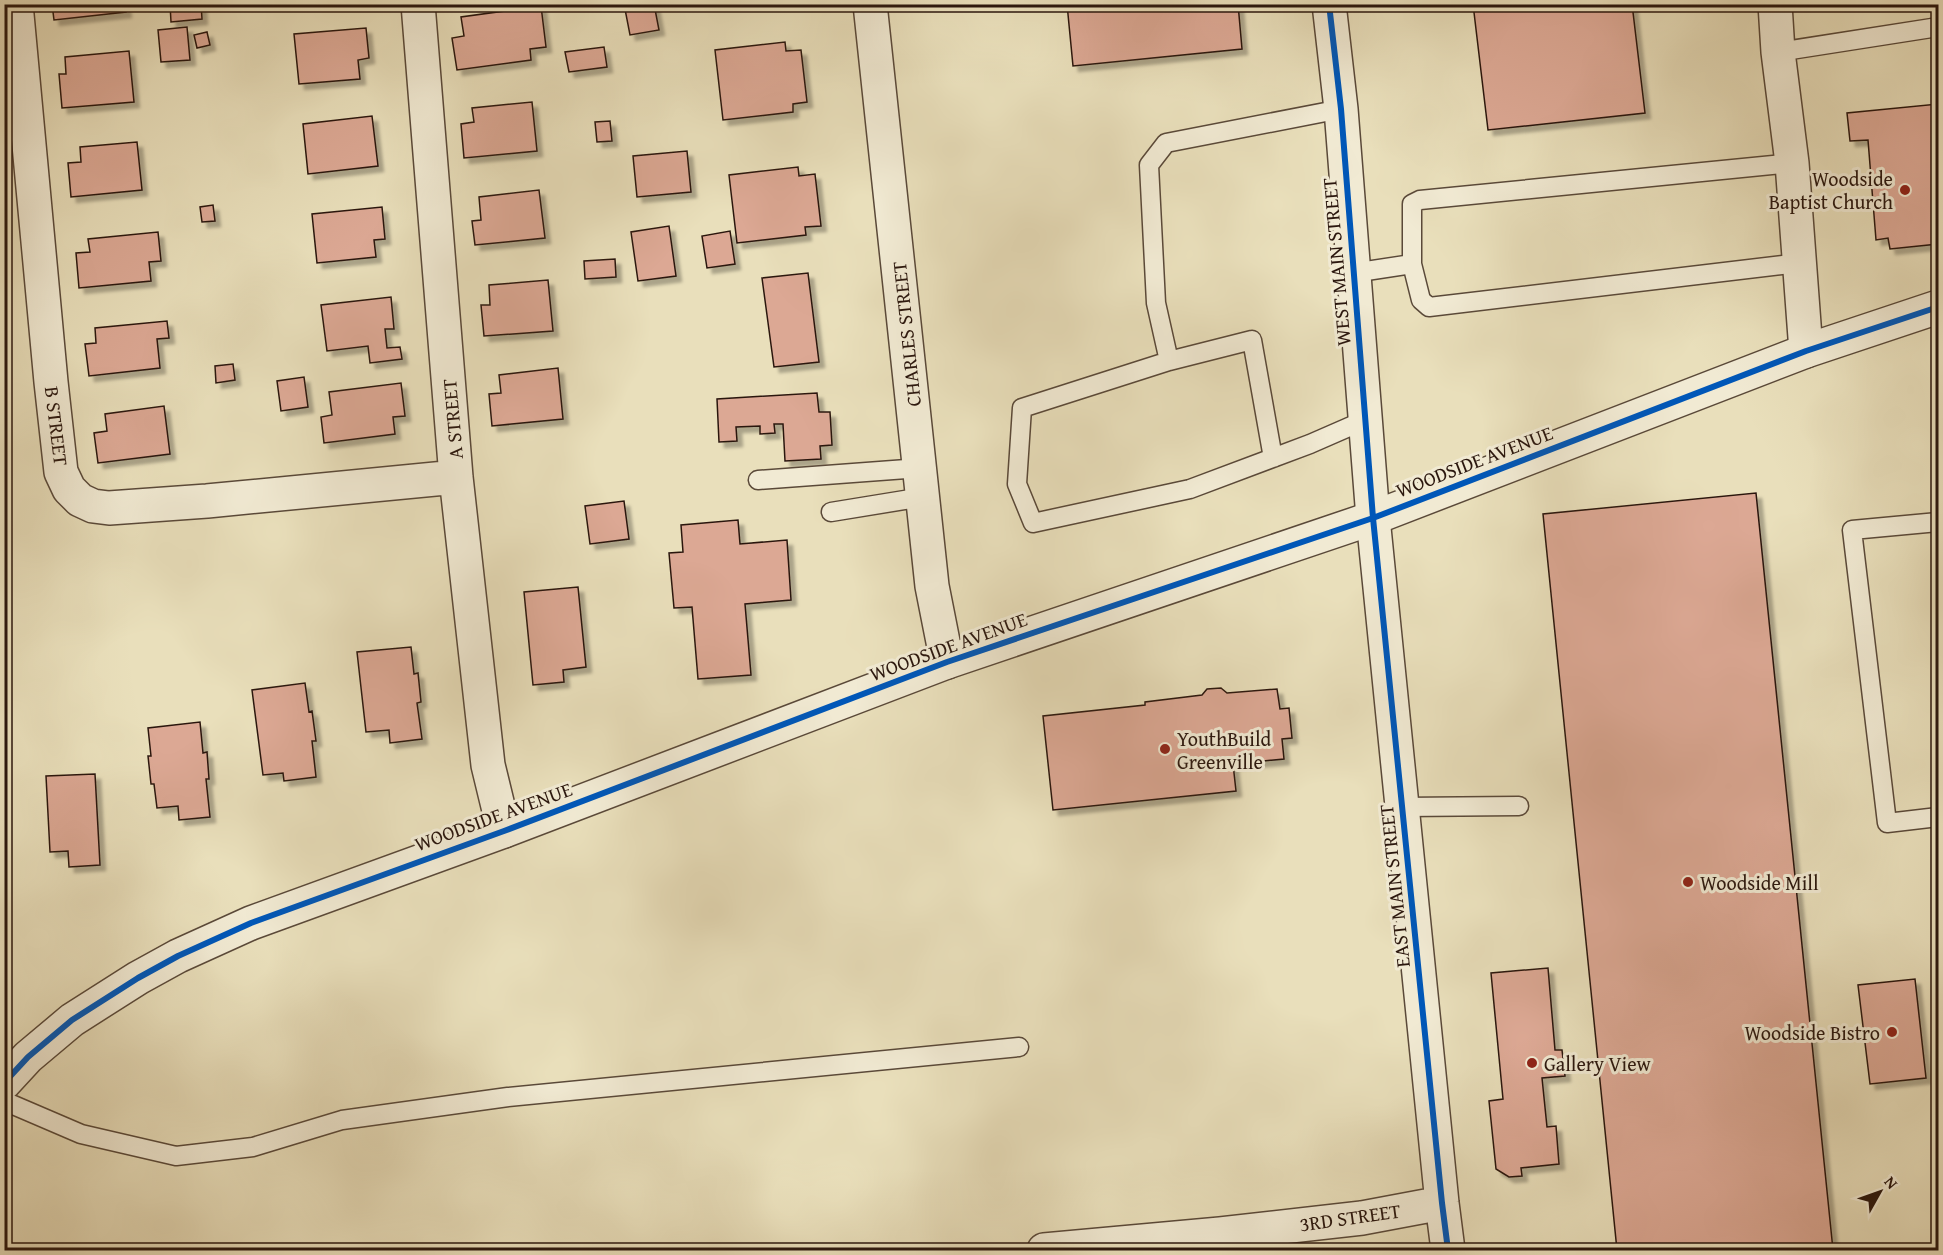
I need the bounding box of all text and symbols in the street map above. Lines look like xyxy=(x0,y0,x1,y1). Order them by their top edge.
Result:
place label: Woodside Baptist Church xyxy=(1769,164,1893,216)
street label: WEST MAIN STREET xyxy=(1314,177,1358,347)
marker: Woodside Baptist Church xyxy=(1898,183,1912,197)
street label: CHARLES STREET xyxy=(884,260,928,408)
street label: A STREET xyxy=(434,378,470,460)
street label: B STREET xyxy=(38,385,76,467)
street label: WOODSIDE AVENUE xyxy=(1391,418,1557,504)
street label: WOODSIDE AVENUE xyxy=(865,604,1031,688)
place label: YouthBuild Greenville xyxy=(1177,724,1272,776)
marker: YouthBuild Greenville xyxy=(1158,742,1172,756)
street label: WOODSIDE AVENUE xyxy=(410,774,576,858)
street label: EAST MAIN STREET xyxy=(1371,803,1417,969)
place label: Woodside Mill xyxy=(1700,868,1819,897)
marker: Woodside Mill xyxy=(1681,875,1695,889)
place label: Woodside Bistro xyxy=(1745,1018,1880,1047)
marker: Woodside Bistro xyxy=(1885,1025,1899,1039)
place label: Gallery View xyxy=(1544,1049,1652,1078)
marker: Gallery View xyxy=(1525,1056,1539,1070)
north arrow xyxy=(1850,1162,1910,1222)
text: N xyxy=(1879,1171,1904,1194)
street label: 3RD STREET xyxy=(1298,1196,1402,1238)

